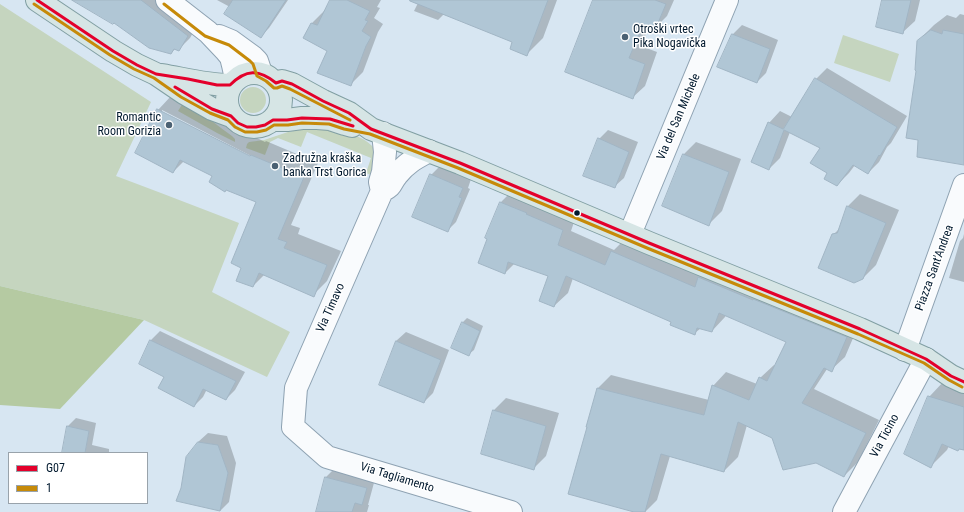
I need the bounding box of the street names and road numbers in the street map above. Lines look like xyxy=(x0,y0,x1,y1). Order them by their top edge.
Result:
street label: Via del San Michele xyxy=(654,71,704,163)
street label: Piazza Sant'Andrea xyxy=(913,223,957,313)
street label: Via Timavo xyxy=(314,281,348,335)
street label: Via Ticino xyxy=(868,412,902,460)
street label: Via Tagliamento xyxy=(358,460,436,496)

